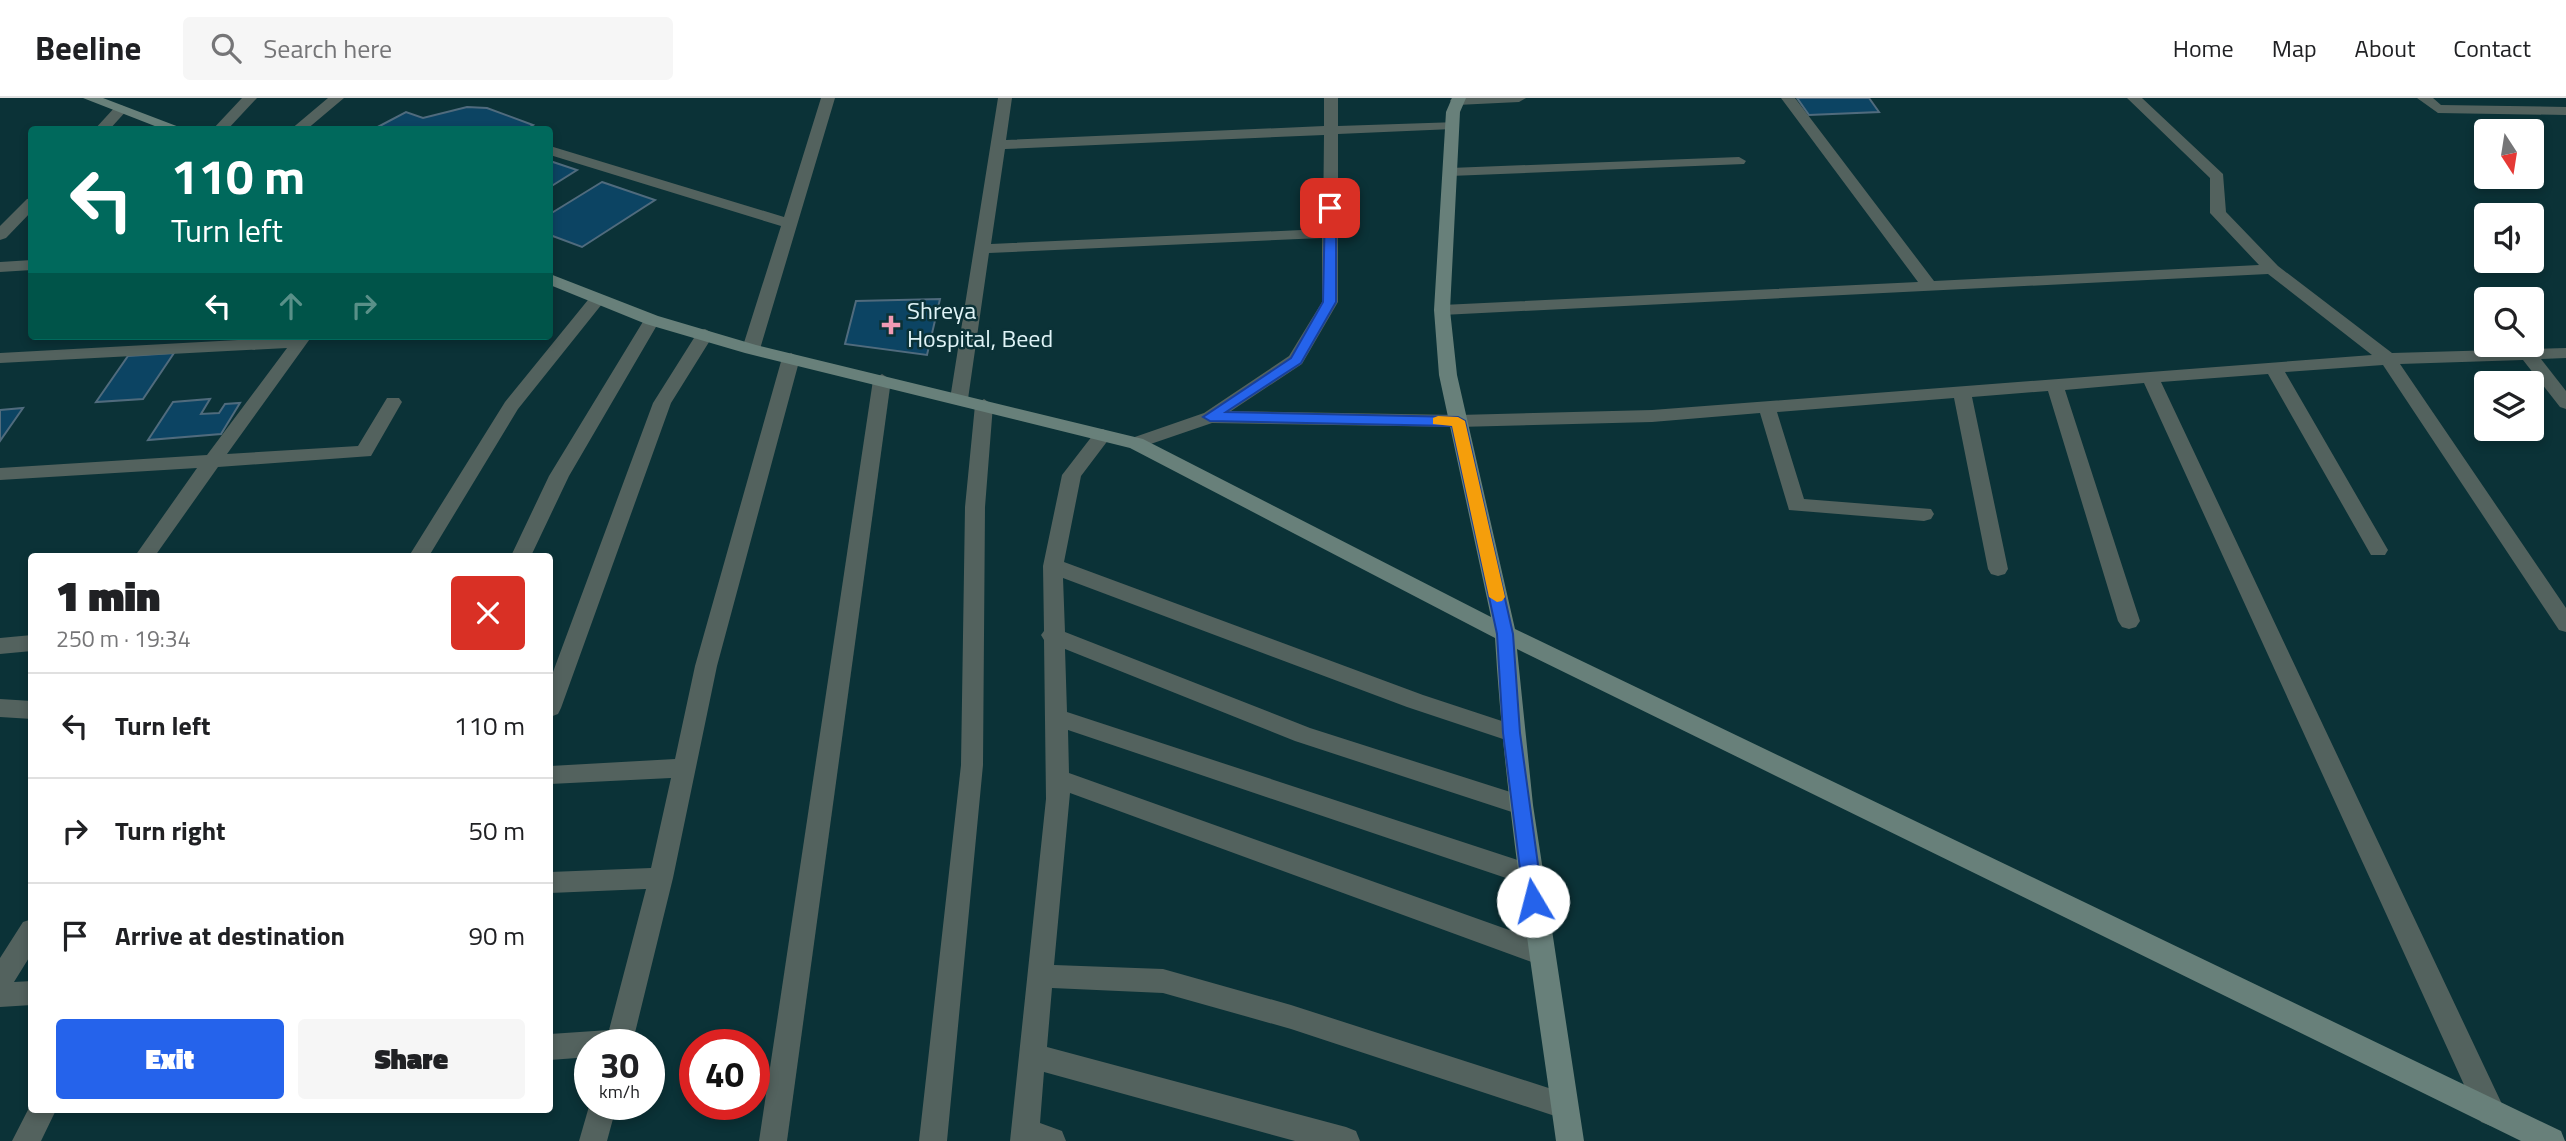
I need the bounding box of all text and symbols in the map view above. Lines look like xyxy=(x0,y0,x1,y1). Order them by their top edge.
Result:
search box xyxy=(183,17,673,80)
text: Beeline xyxy=(35,23,141,73)
icon: search xyxy=(207,29,245,67)
text: Search here xyxy=(263,29,392,68)
text: Home xyxy=(2173,30,2234,66)
text: Map xyxy=(2272,30,2317,66)
text: About xyxy=(2355,30,2415,66)
text: Contact xyxy=(2453,30,2531,66)
north arrow xyxy=(2474,119,2544,189)
map controls xyxy=(2474,119,2544,441)
text: 110 m xyxy=(171,138,305,213)
icon: left xyxy=(56,154,147,245)
pin xyxy=(1300,178,1360,238)
icon: arrive xyxy=(1311,189,1349,227)
button: sound xyxy=(2474,203,2544,273)
text: Turn left xyxy=(171,206,283,254)
icon: left xyxy=(199,287,237,325)
icon: ahead xyxy=(272,287,310,325)
icon: right xyxy=(345,287,383,325)
button: search xyxy=(2474,287,2544,357)
place label: Shreya Hospital, Beed xyxy=(907,292,1053,356)
marker: Shreya Hospital, Beed xyxy=(881,315,901,335)
button: layers xyxy=(2474,371,2544,441)
text: 1 min xyxy=(56,563,160,627)
button: close xyxy=(451,576,525,650)
text: 250 m · 19:34 xyxy=(56,621,191,656)
text: Turn left xyxy=(115,706,210,745)
text: 110 m xyxy=(454,706,525,745)
icon: left xyxy=(56,707,94,745)
text: Turn right xyxy=(115,811,226,850)
text: 50 m xyxy=(468,811,525,850)
icon: right xyxy=(56,812,94,850)
position arrow xyxy=(1496,864,1570,938)
text: Arrive at destination xyxy=(115,916,345,955)
text: 90 m xyxy=(468,916,525,955)
icon: arrive xyxy=(56,917,94,955)
button: Exit xyxy=(56,1019,284,1099)
button: Share xyxy=(298,1019,525,1099)
speed limit sign: 40 xyxy=(679,1029,770,1120)
text: 30 xyxy=(600,1038,639,1092)
text: km/h xyxy=(599,1078,640,1105)

